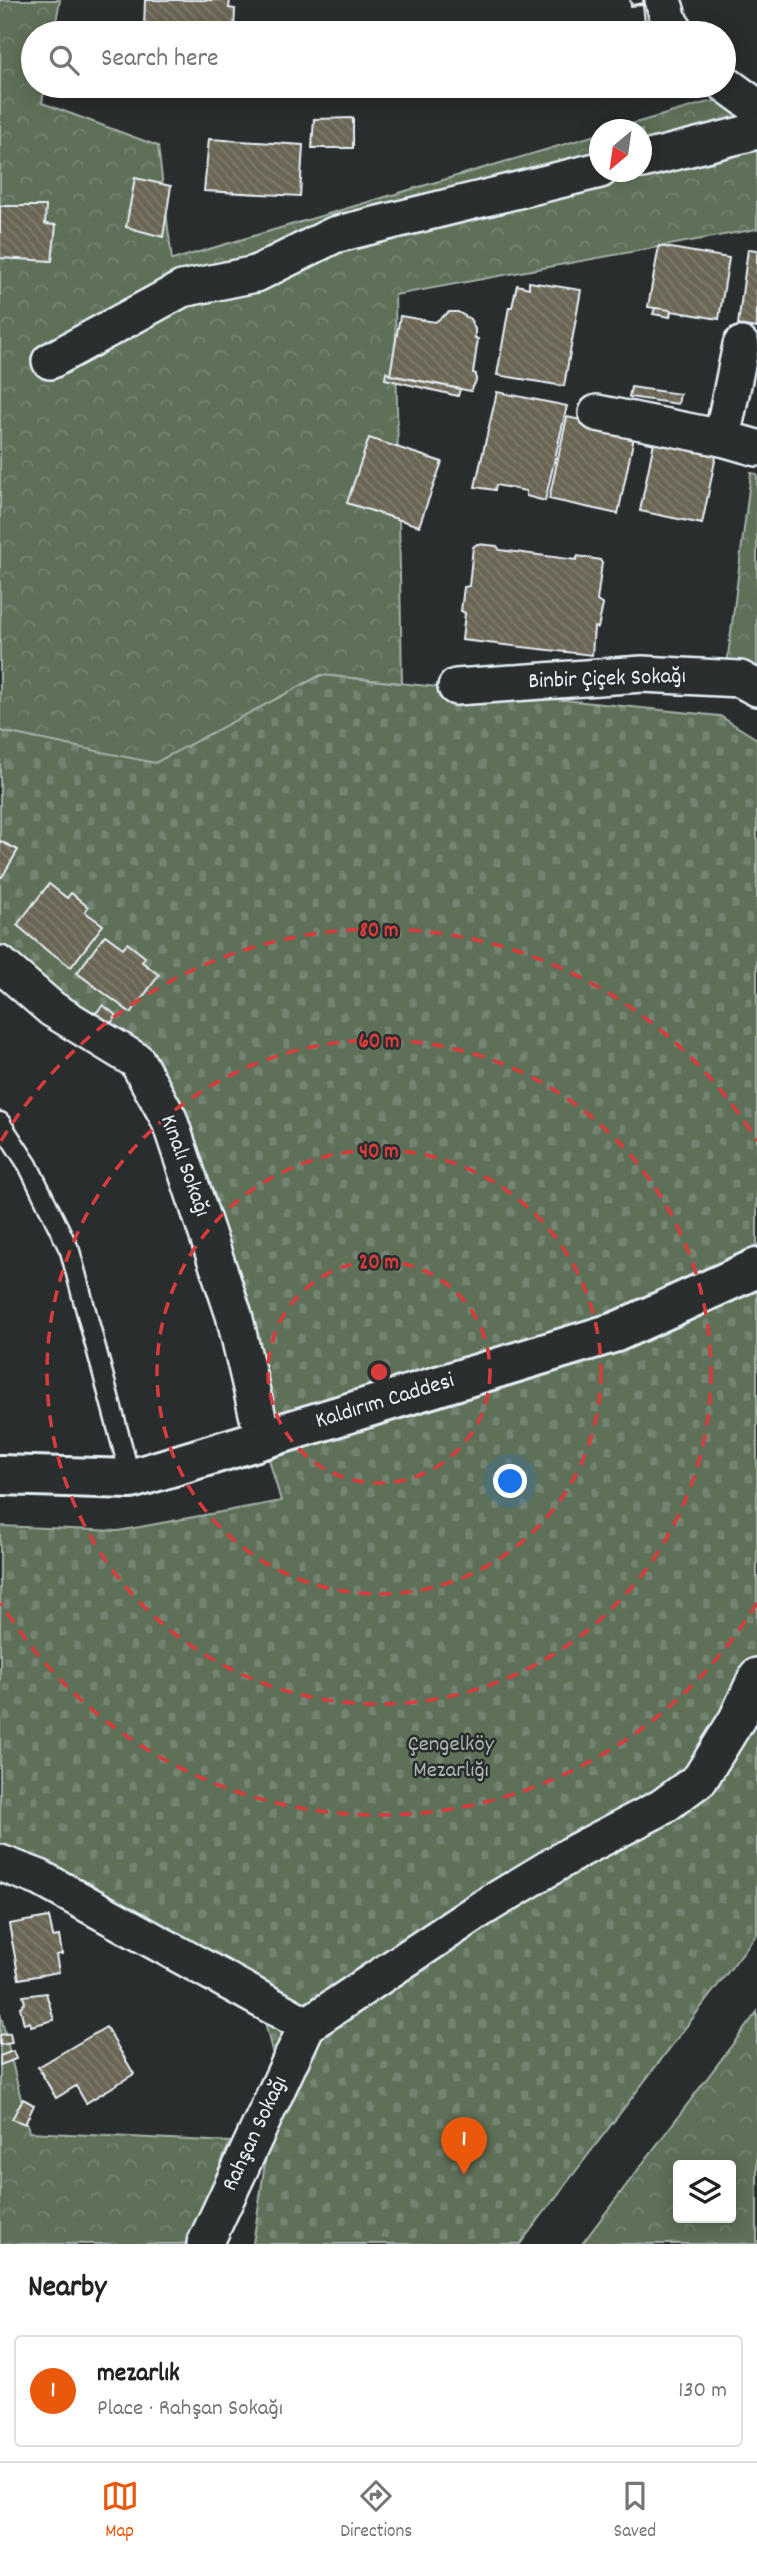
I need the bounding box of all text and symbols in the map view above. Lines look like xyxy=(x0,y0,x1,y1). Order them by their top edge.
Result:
search box xyxy=(21,21,736,98)
icon: search xyxy=(45,41,83,79)
text: Search here xyxy=(101,41,219,78)
north arrow xyxy=(589,119,652,182)
street label: Binbir Çiçek Sokağı xyxy=(528,661,686,699)
text: 80 m xyxy=(359,917,399,947)
text: 60 m xyxy=(359,1028,399,1058)
street label: Kınalı Sokağı xyxy=(150,1110,218,1222)
text: 40 m xyxy=(359,1138,399,1168)
text: 20 m xyxy=(359,1249,399,1279)
centre of rings xyxy=(367,1360,391,1384)
street label: Kaldırım Caddesi xyxy=(312,1365,458,1439)
your location xyxy=(493,1464,527,1498)
park label: Çengelköy Mezarlığı xyxy=(408,1729,495,1788)
street label: Rahşan Sokağı xyxy=(215,2071,297,2197)
pin: 1 xyxy=(441,2117,487,2175)
map controls xyxy=(673,2160,736,2223)
button: layers xyxy=(673,2160,736,2223)
text: Nearby xyxy=(28,2268,106,2311)
text: mezarlık xyxy=(97,2356,180,2393)
text: 1 xyxy=(50,2375,56,2408)
text: 130 m xyxy=(678,2375,727,2408)
text: Place · Rahşan Sokağı xyxy=(97,2393,283,2426)
tab: Map xyxy=(101,2477,139,2546)
tab: Directions xyxy=(340,2477,412,2546)
tab: Saved xyxy=(614,2477,656,2546)

